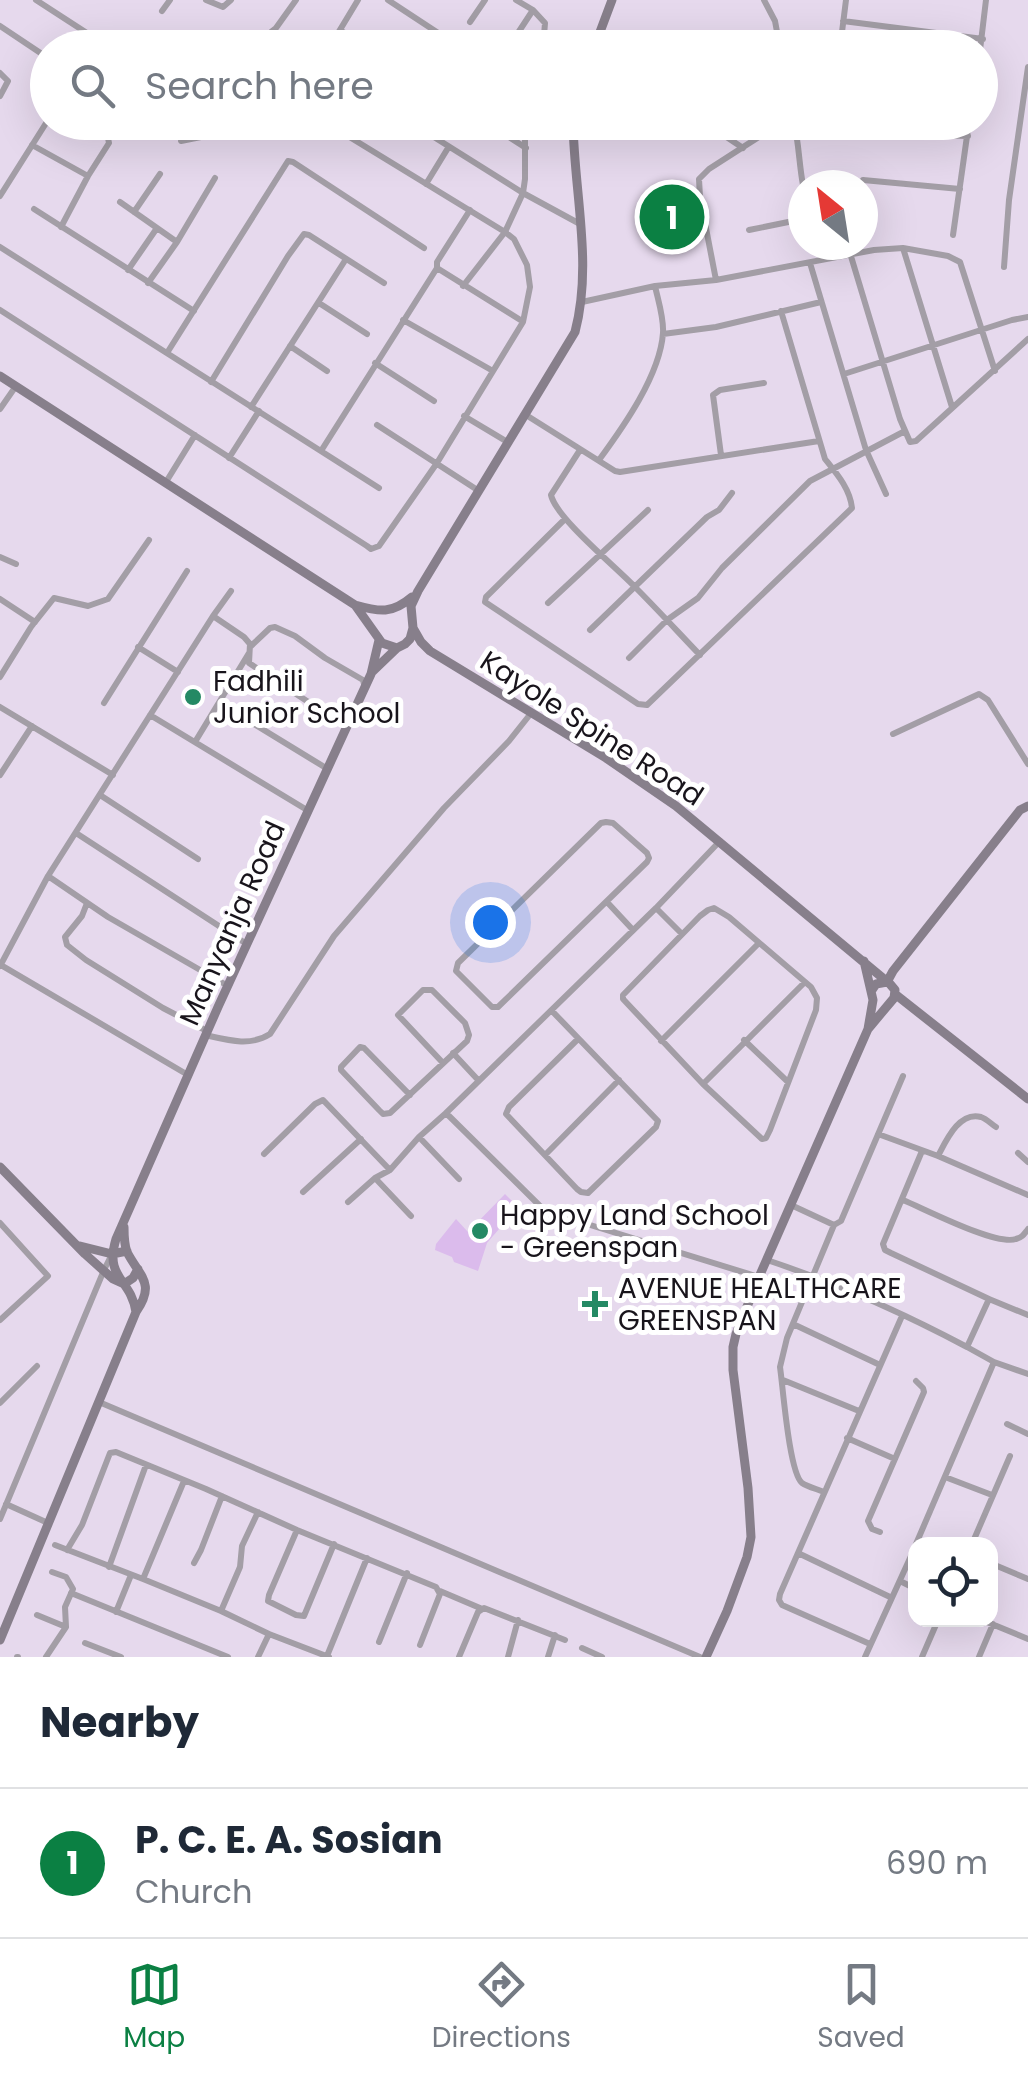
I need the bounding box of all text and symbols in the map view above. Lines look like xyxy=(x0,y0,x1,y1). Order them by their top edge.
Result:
search box xyxy=(30,30,998,140)
icon: search xyxy=(65,58,120,113)
text: Search here xyxy=(145,59,374,112)
north arrow xyxy=(788,170,878,260)
pin: 1 xyxy=(640,180,704,254)
street label: Kayole Spine Road xyxy=(473,642,711,815)
place label: Fadhili Junior School xyxy=(213,662,401,733)
marker: Fadhili Junior School xyxy=(182,686,204,708)
street label: Manyanja Road xyxy=(170,815,295,1031)
your location xyxy=(465,897,516,948)
place label: Happy Land School - Greenspan xyxy=(500,1196,769,1267)
marker: Happy Land School - Greenspan xyxy=(469,1220,491,1242)
place label: AVENUE HEALTHCARE GREENSPAN xyxy=(618,1269,902,1340)
marker: AVENUE HEALTHCARE GREENSPAN xyxy=(582,1291,608,1317)
map controls xyxy=(908,1537,998,1627)
button: locate xyxy=(908,1537,998,1627)
text: Nearby xyxy=(40,1693,199,1752)
text: P. C. E. A. Sosian xyxy=(135,1813,443,1866)
text: 1 xyxy=(66,1840,79,1885)
text: 690 m xyxy=(886,1840,988,1885)
text: Church xyxy=(135,1869,253,1914)
tab: Map xyxy=(123,1957,185,2059)
tab: Directions xyxy=(432,1957,571,2059)
tab: Saved xyxy=(817,1957,905,2059)

